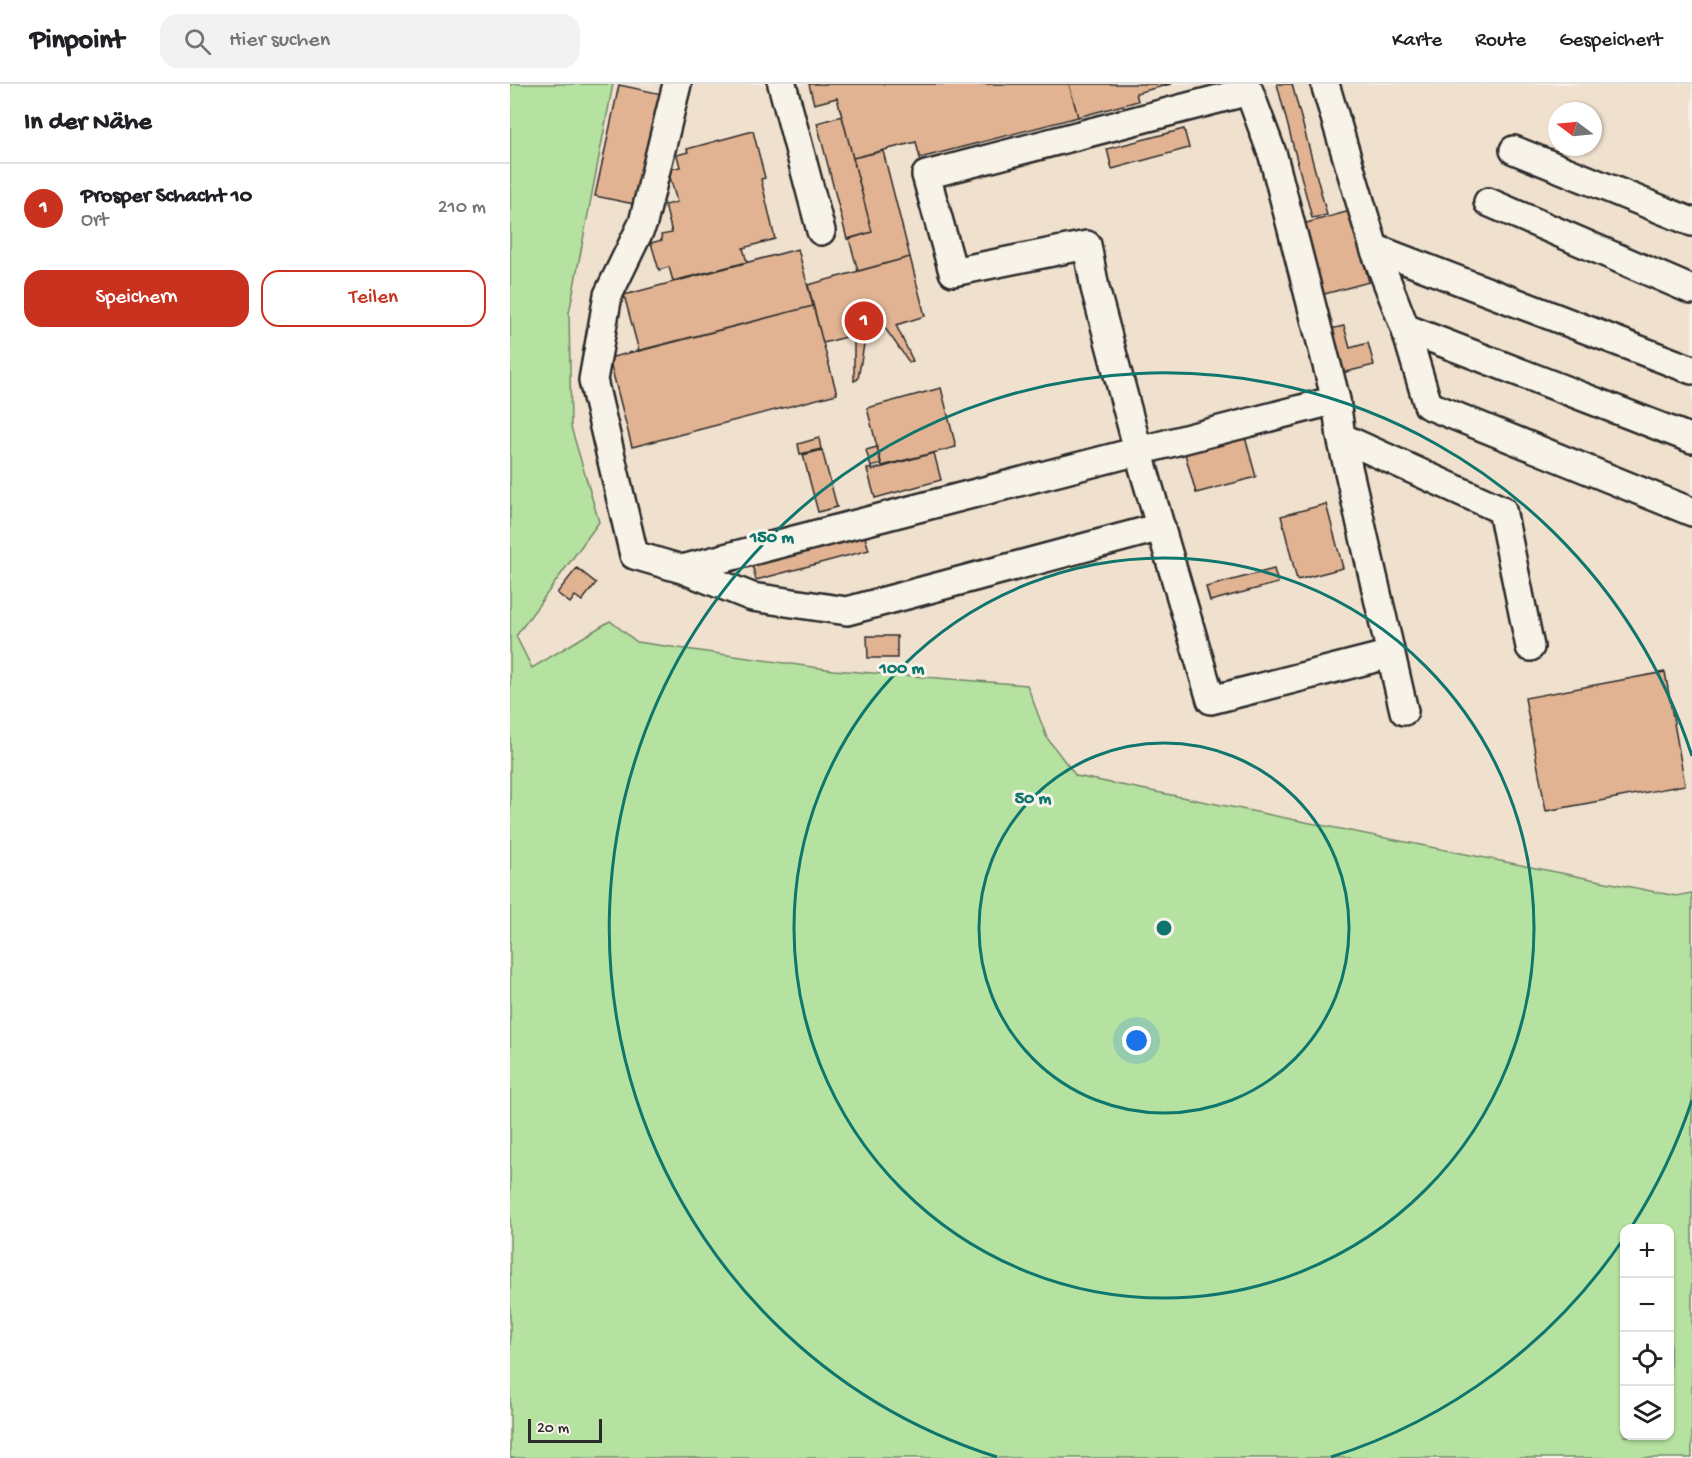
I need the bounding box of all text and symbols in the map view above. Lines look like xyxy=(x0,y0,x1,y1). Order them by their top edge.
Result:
search box xyxy=(160,14,580,68)
text: Pinpoint xyxy=(30,25,124,58)
icon: search xyxy=(181,25,214,58)
text: Hier suchen xyxy=(229,28,330,54)
text: Karte xyxy=(1392,29,1442,54)
text: Route xyxy=(1475,29,1526,54)
text: Gespeichert xyxy=(1559,29,1662,54)
north arrow xyxy=(1548,102,1602,156)
text: In der Nähe xyxy=(24,108,152,139)
text: Prosper Schacht 10 xyxy=(81,184,252,210)
text: 1 xyxy=(39,197,48,220)
text: 210 m xyxy=(438,197,486,220)
text: Ort xyxy=(81,210,108,233)
button: Speichern xyxy=(24,270,249,327)
button: Teilen xyxy=(261,270,486,327)
pin: 1 xyxy=(844,298,884,344)
text: 150 m xyxy=(749,528,794,549)
text: 100 m xyxy=(879,659,925,680)
text: 50 m xyxy=(1015,789,1052,810)
centre of rings xyxy=(1154,918,1174,938)
your location xyxy=(1122,1026,1151,1055)
map controls xyxy=(1620,1224,1674,1440)
button: + xyxy=(1620,1224,1674,1278)
button: − xyxy=(1620,1278,1674,1332)
button: locate xyxy=(1620,1332,1674,1386)
button: layers xyxy=(1620,1386,1674,1440)
scale bar xyxy=(528,1416,602,1444)
text: 20 m xyxy=(537,1420,569,1439)

